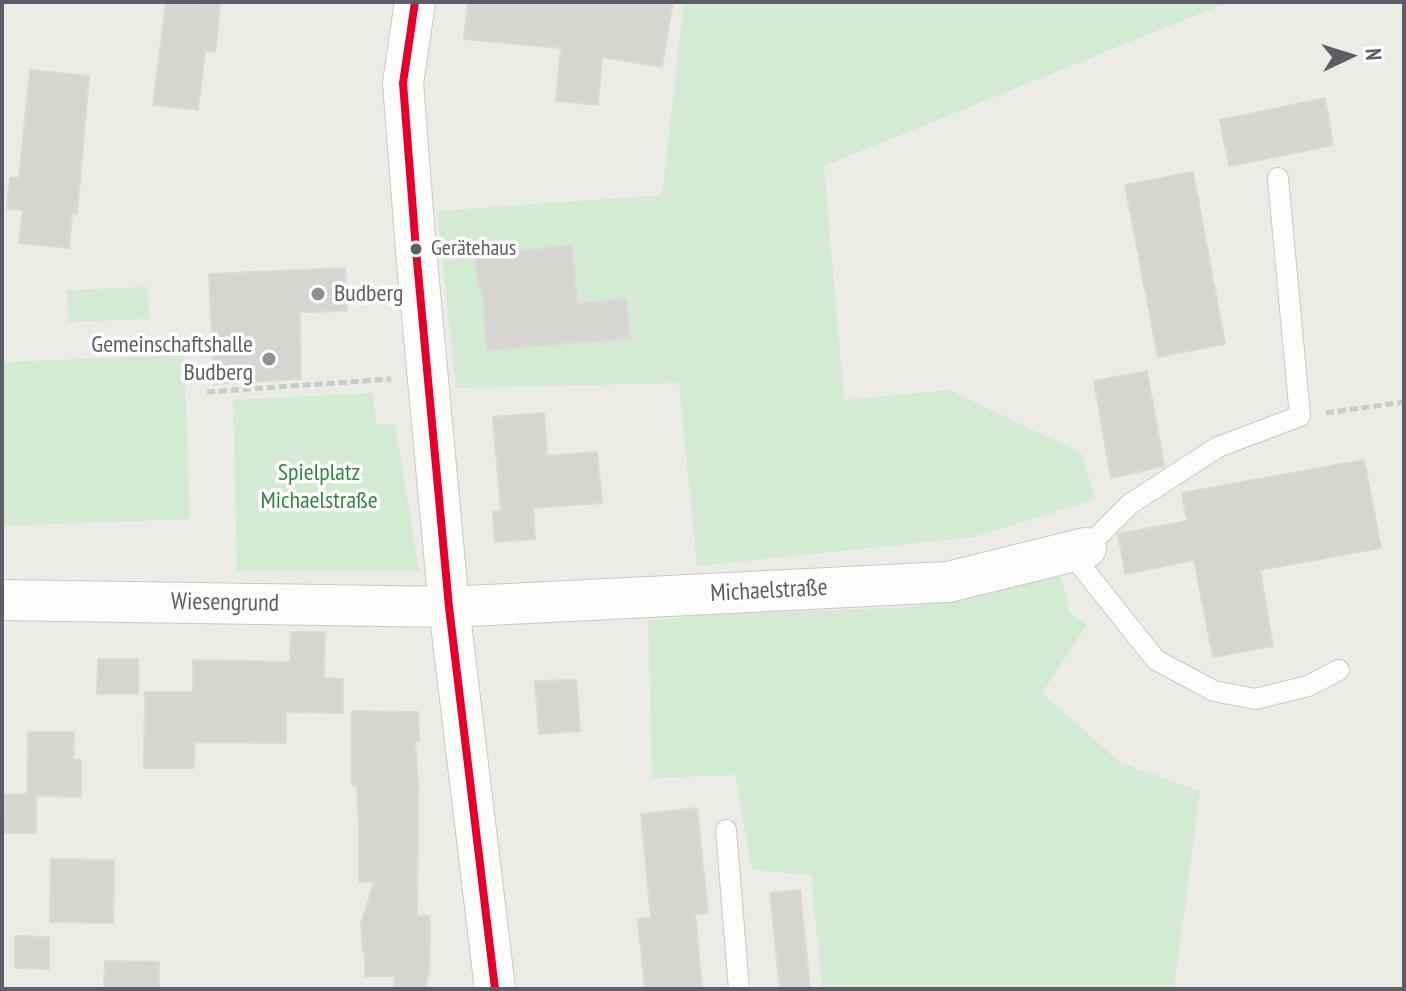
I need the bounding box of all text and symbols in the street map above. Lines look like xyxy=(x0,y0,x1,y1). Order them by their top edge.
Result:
north arrow xyxy=(1310,16,1390,96)
text: N xyxy=(1360,47,1388,61)
place label: Gerätehaus xyxy=(431,236,516,262)
marker: Gerätehaus xyxy=(408,241,424,257)
place label: Budberg xyxy=(334,280,403,308)
marker: Budberg xyxy=(309,285,327,303)
place label: Gemeinschaftshalle Budberg xyxy=(91,331,253,387)
marker: Gemeinschaftshalle Budberg xyxy=(260,350,278,368)
park label: Spielplatz Michaelstraße xyxy=(260,459,378,515)
street label: Michaelstraße xyxy=(710,574,828,608)
street label: Wiesengrund xyxy=(171,588,279,618)

